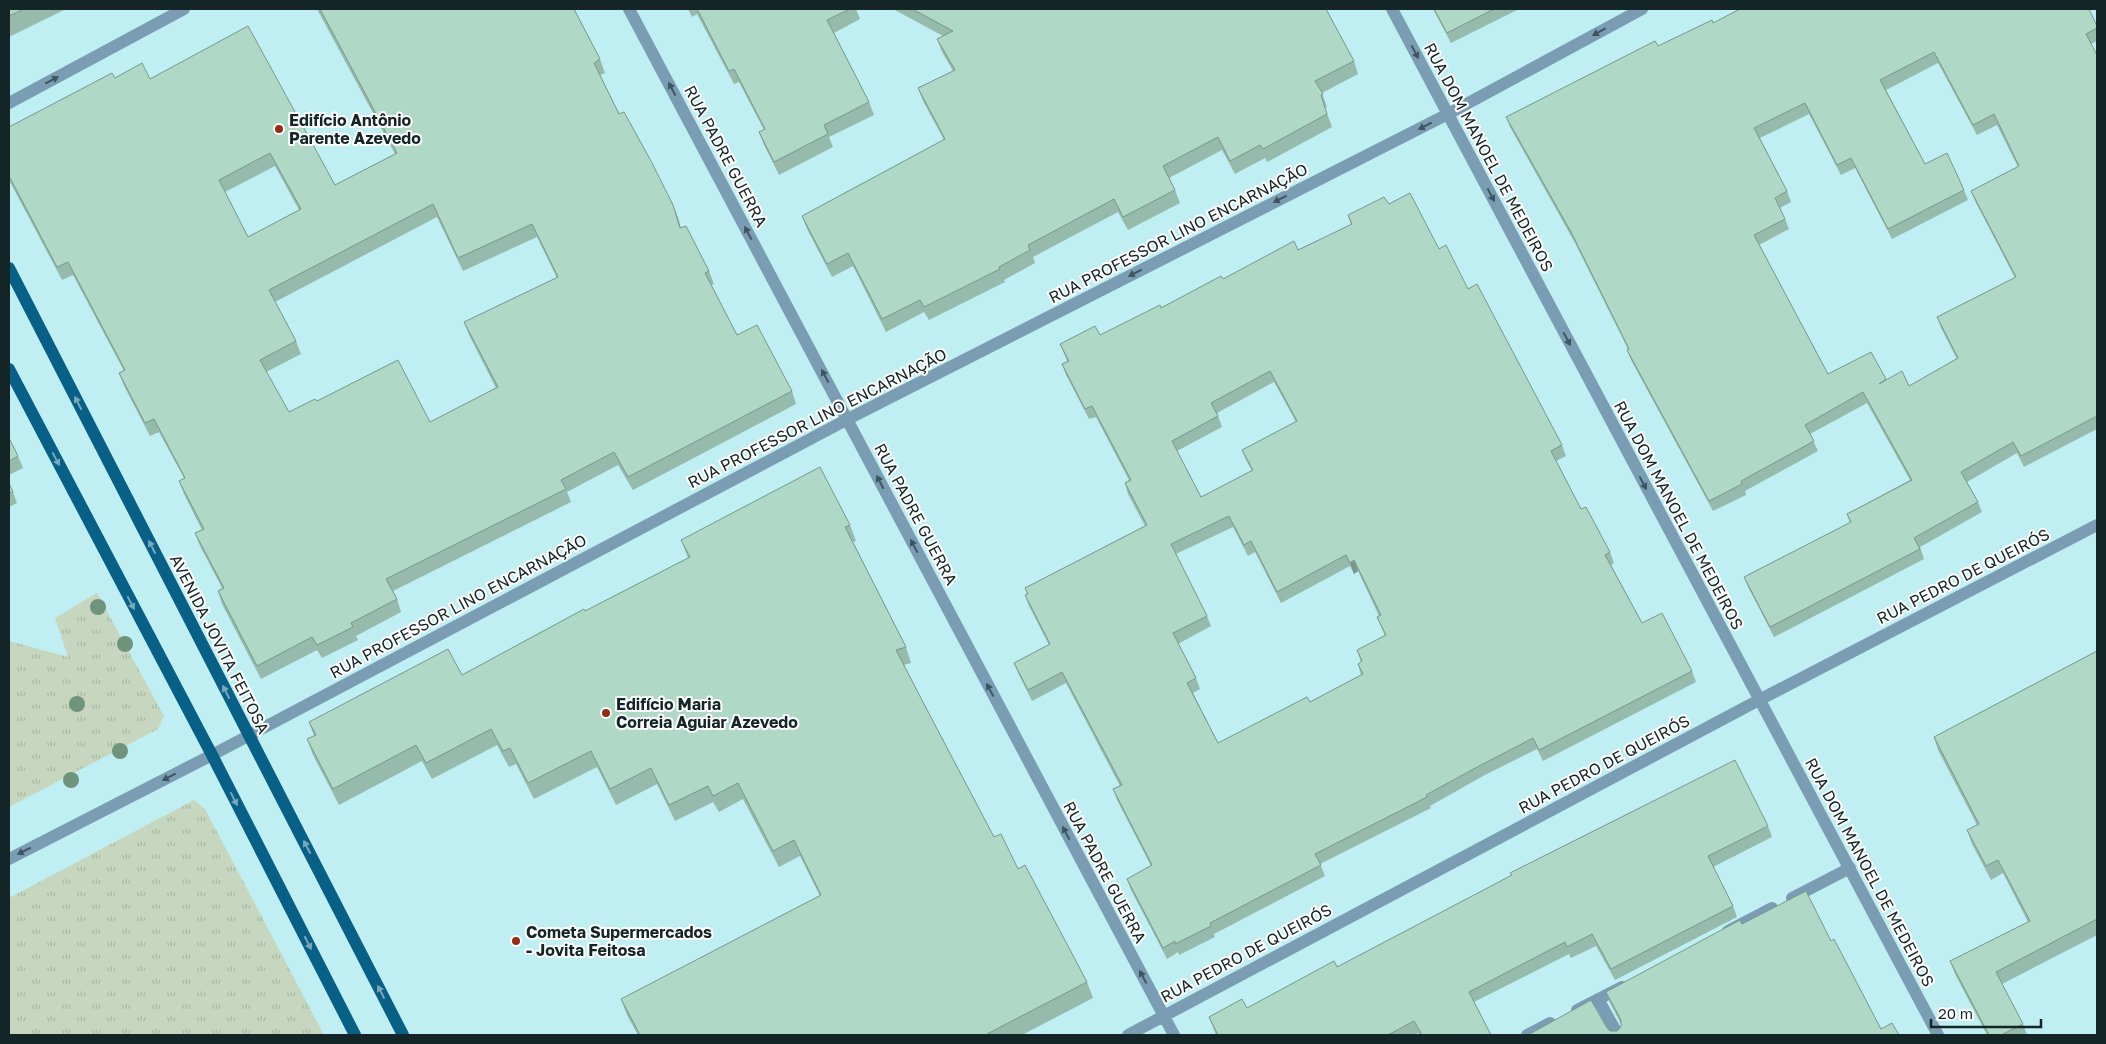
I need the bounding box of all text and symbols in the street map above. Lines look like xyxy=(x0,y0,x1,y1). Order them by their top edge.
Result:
one-way arrow xyxy=(1592,28,1606,36)
street label: RUA DOM MANOEL DE MEDEIROS xyxy=(1420,39,1558,275)
one-way arrow xyxy=(1411,45,1419,59)
one-way arrow xyxy=(44,76,59,84)
one-way arrow xyxy=(667,82,676,96)
street label: RUA PADRE GUERRA xyxy=(680,82,772,231)
place label: Edifício Antônio Parente Azevedo xyxy=(289,110,421,148)
one-way arrow xyxy=(1418,122,1432,130)
marker: Edifício Antônio Parente Azevedo xyxy=(273,123,285,135)
street label: RUA PROFESSOR LINO ENCARNAÇÃO xyxy=(1045,159,1311,307)
one-way arrow xyxy=(1487,188,1495,203)
one-way arrow xyxy=(1273,195,1287,203)
one-way arrow xyxy=(744,225,752,240)
one-way arrow xyxy=(1128,269,1142,277)
one-way arrow xyxy=(1563,332,1571,346)
street label: RUA PROFESSOR LINO ENCARNAÇÃO xyxy=(684,344,950,492)
one-way arrow xyxy=(821,369,829,383)
one-way arrow xyxy=(74,395,82,410)
street label: RUA DOM MANOEL DE MEDEIROS xyxy=(1610,397,1748,633)
street label: RUA PADRE GUERRA xyxy=(870,440,962,589)
one-way arrow xyxy=(52,451,60,466)
one-way arrow xyxy=(876,474,884,489)
one-way arrow xyxy=(1639,476,1648,489)
street label: RUA PEDRO DE QUEIRÓS xyxy=(1873,524,2053,628)
street label: RUA PROFESSOR LINO ENCARNAÇÃO xyxy=(326,530,590,682)
one-way arrow xyxy=(910,539,918,553)
one-way arrow xyxy=(148,540,156,554)
street label: AVENIDA JOVITA FEITOSA xyxy=(166,551,274,737)
one-way arrow xyxy=(127,596,136,609)
one-way arrow xyxy=(986,682,994,697)
one-way arrow xyxy=(222,685,230,699)
place label: Edifício Maria Correia Aguiar Azevedo xyxy=(616,694,798,732)
marker: Edifício Maria Correia Aguiar Azevedo xyxy=(600,707,612,719)
street label: RUA PEDRO DE QUEIRÓS xyxy=(1515,710,1693,818)
street label: RUA DOM MANOEL DE MEDEIROS xyxy=(1801,754,1939,990)
one-way arrow xyxy=(161,773,176,781)
one-way arrow xyxy=(230,791,238,806)
street label: RUA PADRE GUERRA xyxy=(1059,798,1151,947)
one-way arrow xyxy=(1062,826,1071,840)
one-way arrow xyxy=(303,840,311,855)
one-way arrow xyxy=(17,847,31,855)
street label: RUA PEDRO DE QUEIRÓS xyxy=(1157,899,1335,1007)
place label: Cometa Supermercados - Jovita Feitosa xyxy=(526,922,712,960)
marker: Cometa Supermercados - Jovita Feitosa xyxy=(510,935,522,947)
one-way arrow xyxy=(304,936,312,951)
one-way arrow xyxy=(1139,969,1147,984)
one-way arrow xyxy=(377,985,385,999)
scale bar xyxy=(1931,996,2041,1028)
text: 20 m xyxy=(1938,1004,1973,1022)

